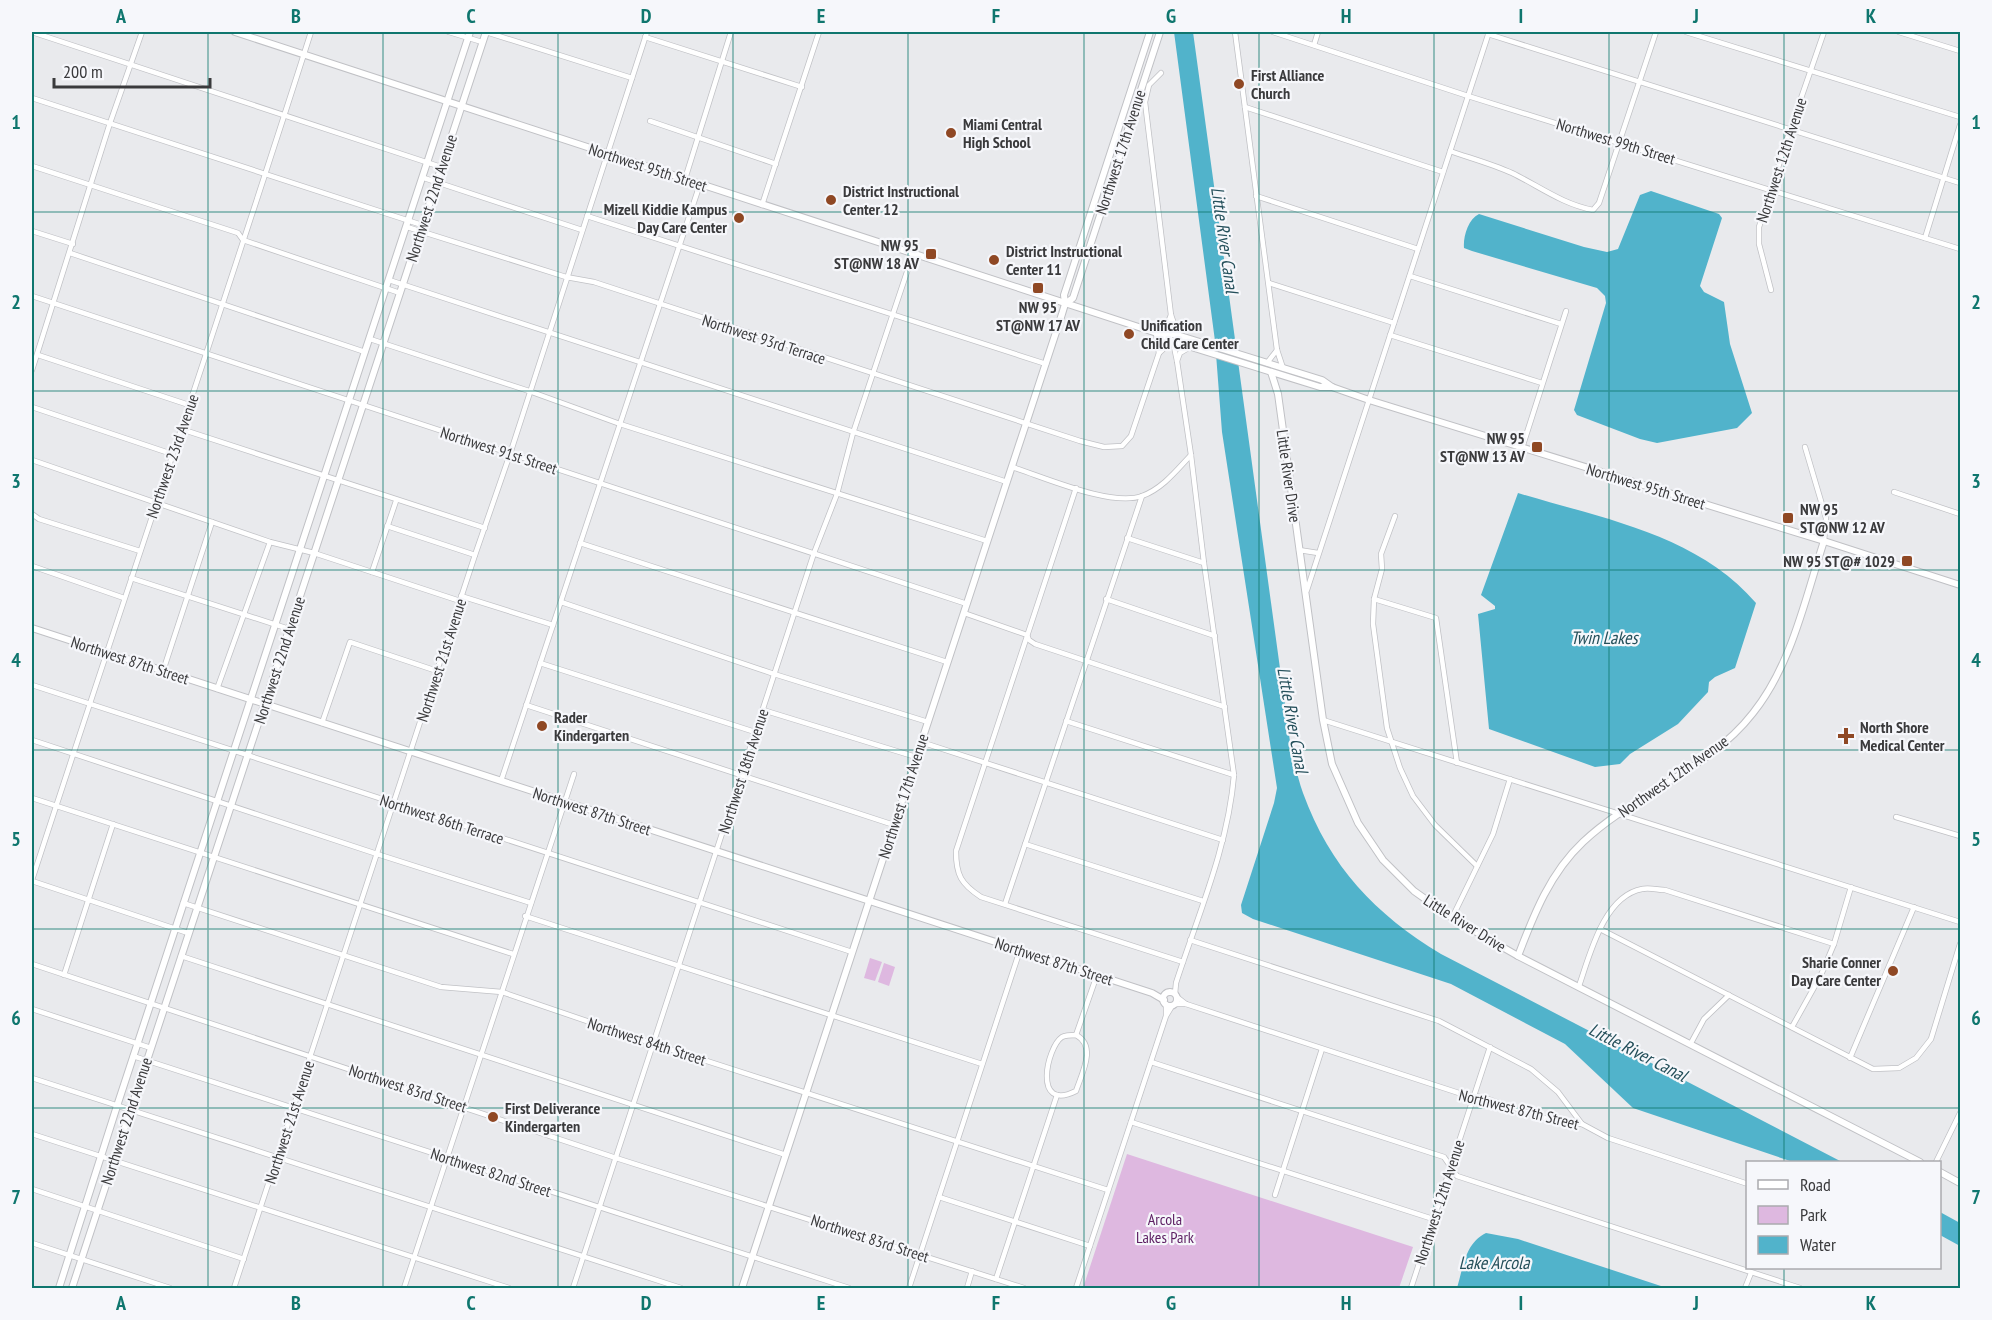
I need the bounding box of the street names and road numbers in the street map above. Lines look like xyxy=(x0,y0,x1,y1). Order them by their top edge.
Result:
street label: Northwest 17th Avenue xyxy=(1090,87,1150,217)
street label: Northwest 12th Avenue xyxy=(1751,95,1811,225)
street label: Northwest 99th Street xyxy=(1554,113,1678,169)
street label: Northwest 22nd Avenue xyxy=(401,132,461,264)
street label: Northwest 95th Street xyxy=(586,138,710,196)
street label: Northwest 93rd Terrace xyxy=(700,310,828,368)
street label: Northwest 23rd Avenue xyxy=(141,391,203,521)
street label: Northwest 91st Street xyxy=(438,422,560,478)
street label: Little River Drive xyxy=(1273,428,1305,524)
street label: Northwest 95th Street xyxy=(1584,458,1708,514)
street label: Northwest 22nd Avenue xyxy=(249,594,309,726)
street label: Northwest 21st Avenue xyxy=(412,596,470,724)
street label: Northwest 87th Street xyxy=(68,631,192,689)
street label: Northwest 18th Avenue xyxy=(713,706,773,836)
street label: Northwest 12th Avenue xyxy=(1614,730,1732,822)
street label: Northwest 17th Avenue xyxy=(873,731,933,861)
street label: Northwest 87th Street xyxy=(530,782,654,840)
street label: Northwest 86th Terrace xyxy=(378,790,506,848)
street label: Little River Drive xyxy=(1420,890,1510,956)
street label: Northwest 87th Street xyxy=(992,932,1116,990)
street label: Northwest 84th Street xyxy=(585,1012,709,1070)
street label: Northwest 22nd Avenue xyxy=(96,1055,156,1187)
street label: Northwest 21st Avenue xyxy=(260,1058,318,1186)
street label: Northwest 83rd Street xyxy=(346,1059,470,1117)
street label: Northwest 87th Street xyxy=(1457,1084,1582,1134)
street label: Northwest 12th Avenue xyxy=(1409,1137,1469,1267)
street label: Northwest 82nd Street xyxy=(428,1143,554,1201)
street label: Northwest 83rd Street xyxy=(808,1209,932,1267)

